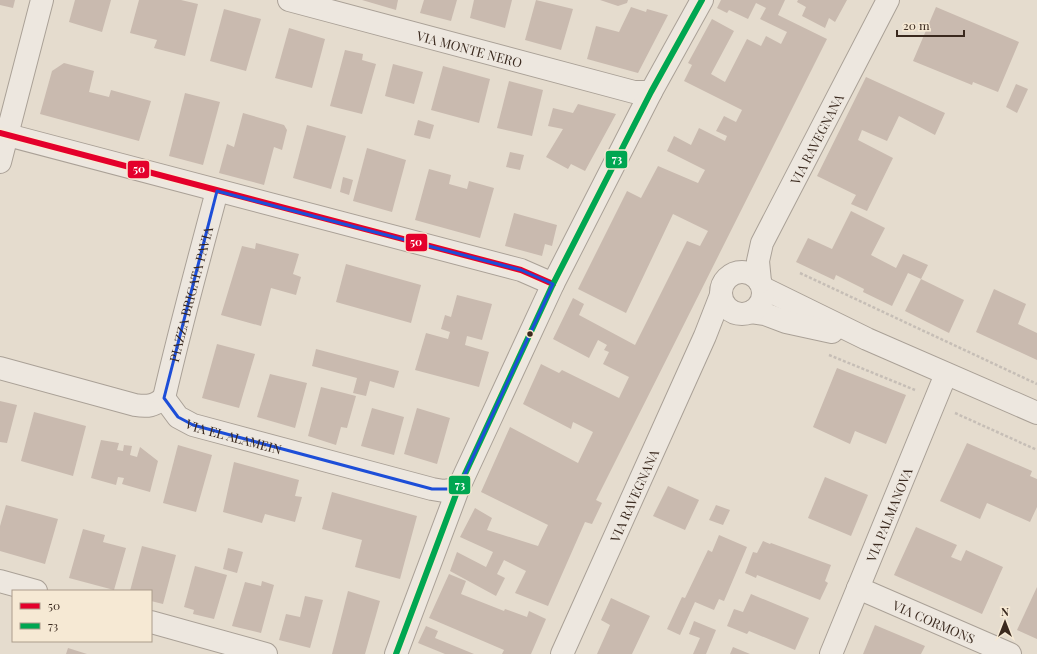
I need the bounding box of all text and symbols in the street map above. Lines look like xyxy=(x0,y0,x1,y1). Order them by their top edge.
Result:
scale bar xyxy=(897,12,964,38)
text: 20 m xyxy=(903,17,930,33)
street label: VIA MONTE NERO xyxy=(414,26,524,70)
street label: VIA RAVEGNANA xyxy=(785,90,847,188)
line badge: 73 xyxy=(605,150,628,169)
text: 73 xyxy=(612,151,622,166)
line badge: 50 xyxy=(127,160,150,179)
text: 50 xyxy=(133,161,145,176)
street label: PIAZZA BRIGATA PAVIA xyxy=(164,224,216,363)
line badge: 50 xyxy=(405,233,428,252)
text: 50 xyxy=(410,234,422,249)
unlabelled marker xyxy=(525,329,535,339)
street label: VIA EL ALAMEIN xyxy=(182,414,284,457)
street label: VIA RAVEGNANA xyxy=(605,446,662,545)
street label: VIA PALMANOVA xyxy=(861,464,916,565)
line badge: 73 xyxy=(448,475,471,495)
text: 73 xyxy=(455,477,465,492)
legend xyxy=(12,590,152,642)
street label: VIA CORMONS xyxy=(889,595,978,646)
text: 50 xyxy=(48,597,60,613)
north arrow xyxy=(985,602,1025,642)
text: N xyxy=(1001,604,1009,619)
text: 73 xyxy=(48,617,58,633)

